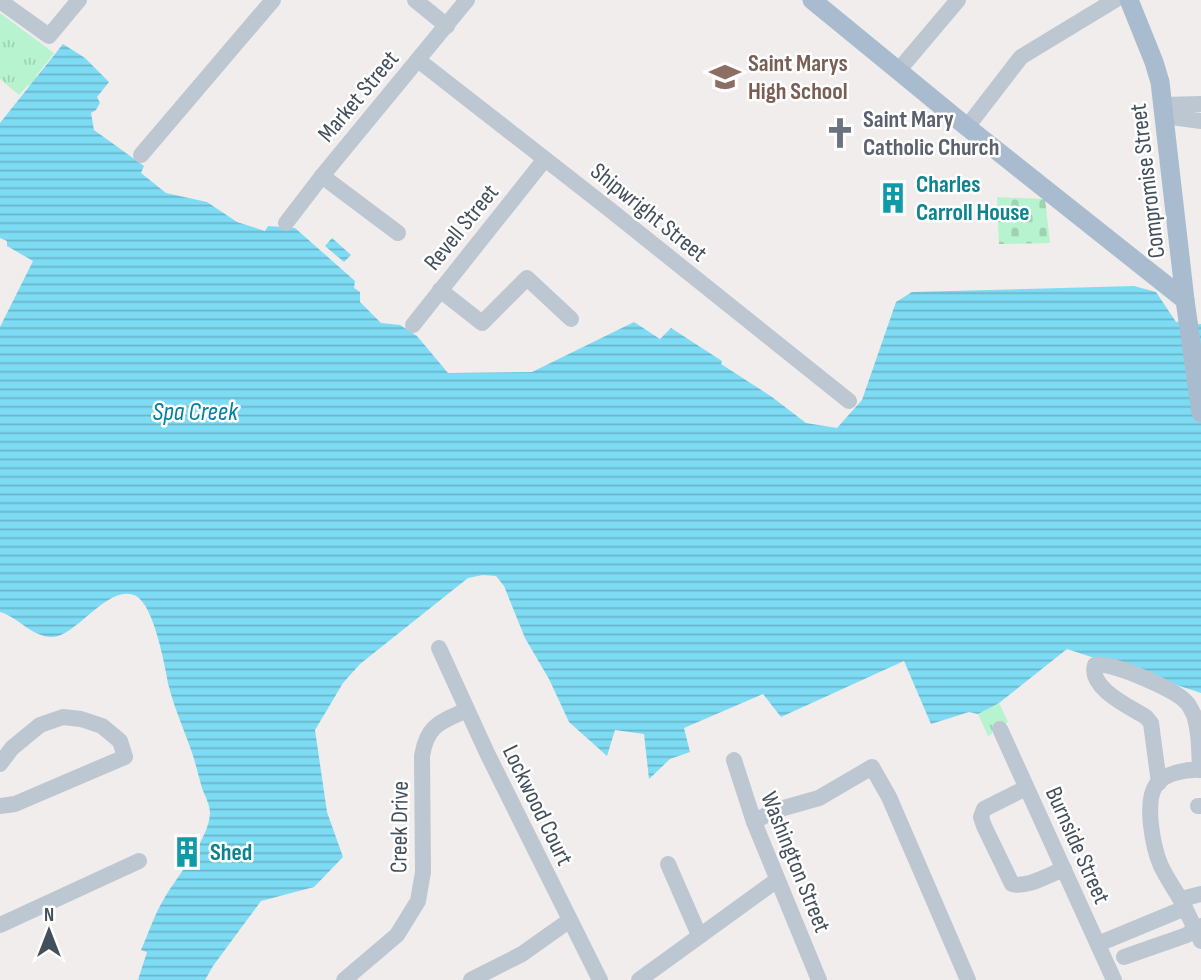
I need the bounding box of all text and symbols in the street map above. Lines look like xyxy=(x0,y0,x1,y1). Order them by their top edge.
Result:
street label: Market Street xyxy=(312,45,405,148)
place label: Saint Marys High School xyxy=(748,49,848,106)
school or university icon: Saint Marys High School xyxy=(708,60,742,94)
street label: Compromise Street xyxy=(1124,102,1171,260)
place label: Saint Mary Catholic Church xyxy=(863,105,999,162)
church icon: Saint Mary Catholic Church xyxy=(823,116,857,150)
street label: Shipwright Street xyxy=(585,157,713,268)
place label: Charles Carroll House xyxy=(916,170,1030,227)
street label: Revell Street xyxy=(418,178,505,276)
building icon: Charles Carroll House xyxy=(876,181,910,215)
water label: Spa Creek xyxy=(152,397,239,428)
street label: Lockwood Court xyxy=(496,740,579,870)
street label: Creek Drive xyxy=(384,781,415,873)
street label: Burnside Street xyxy=(1039,782,1116,908)
street label: Washington Street xyxy=(754,788,837,937)
building icon: Shed xyxy=(170,835,204,869)
place label: Shed xyxy=(210,838,252,867)
north arrow xyxy=(14,896,84,966)
text: N xyxy=(44,904,54,927)

